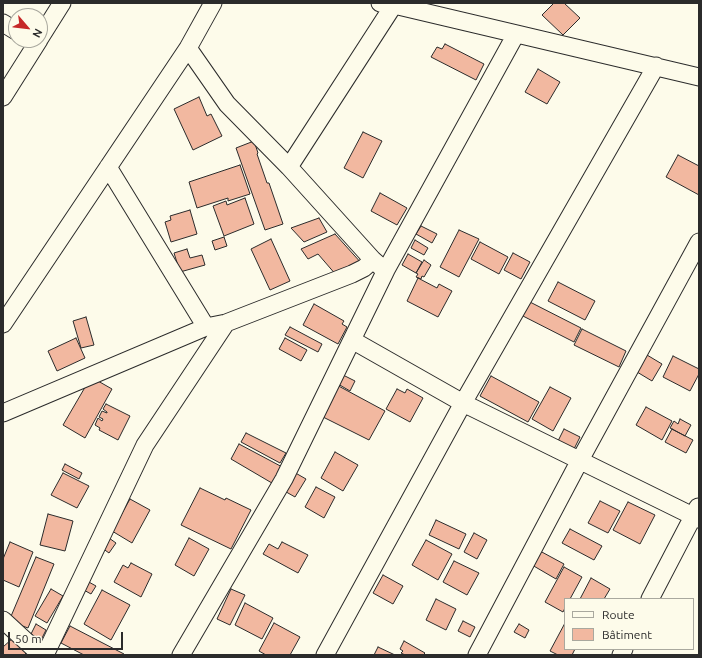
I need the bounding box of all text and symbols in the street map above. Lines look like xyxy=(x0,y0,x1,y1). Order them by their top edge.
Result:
north arrow xyxy=(8,8,48,48)
text: N xyxy=(30,27,45,40)
legend xyxy=(564,598,694,650)
text: Route xyxy=(602,608,635,621)
scale bar xyxy=(10,624,125,650)
text: Bâtiment xyxy=(602,628,652,641)
text: 50 m xyxy=(15,632,42,645)

